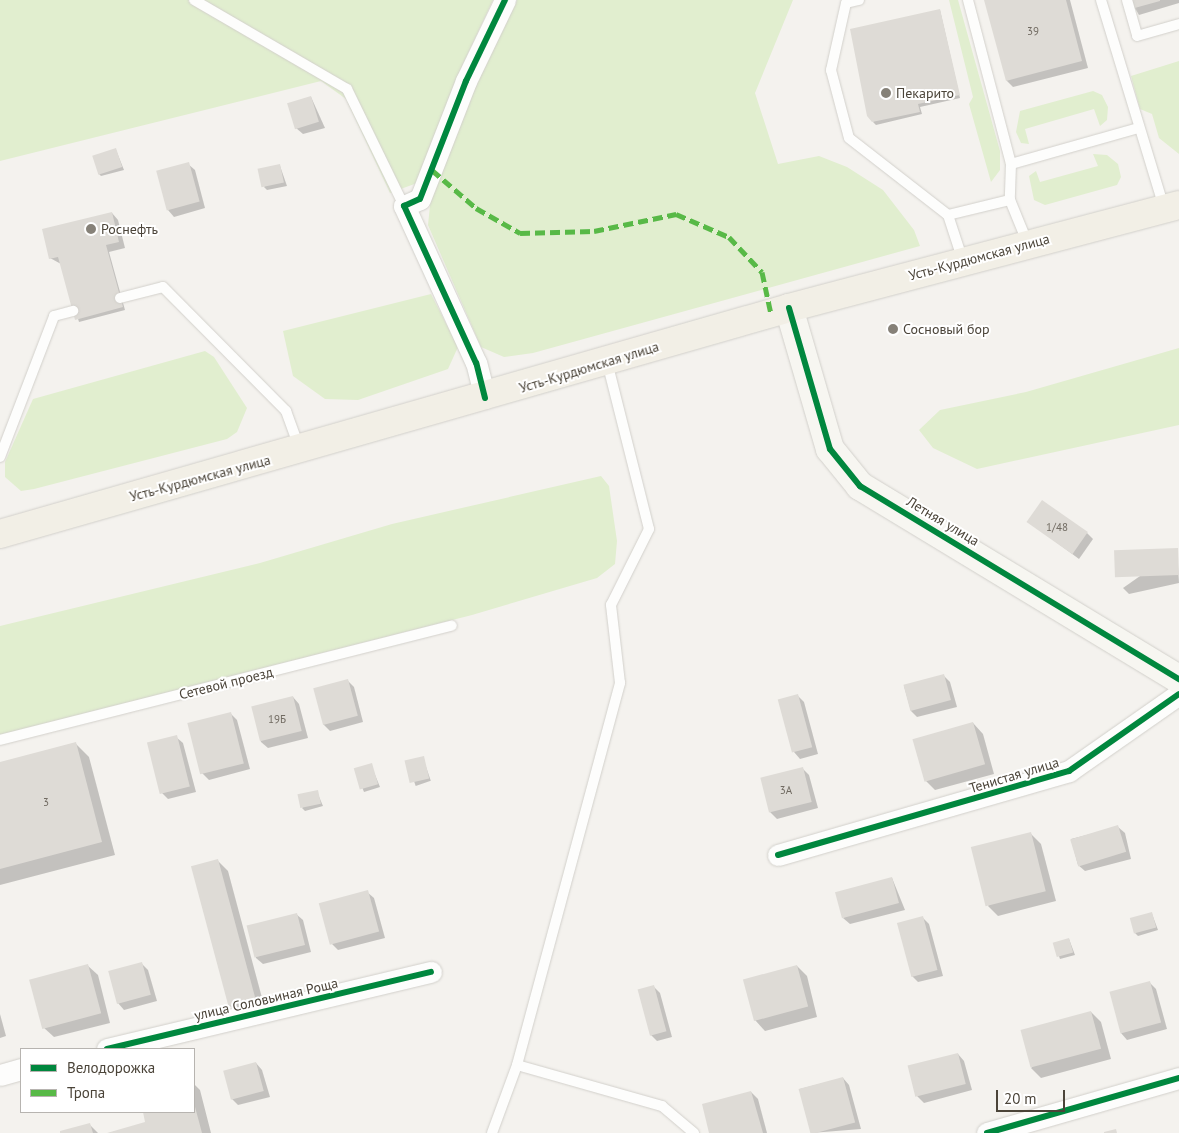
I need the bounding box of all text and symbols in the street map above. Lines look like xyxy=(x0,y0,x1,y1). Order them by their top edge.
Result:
house number: 39 xyxy=(1027,24,1039,38)
place label: Пекарито xyxy=(896,85,954,101)
marker: Пекарито xyxy=(880,87,892,99)
place label: Роснефть xyxy=(101,221,158,237)
marker: Роснефть xyxy=(85,223,97,235)
street label: Усть-Курдюмская улица xyxy=(907,230,1051,284)
place label: Сосновый бор xyxy=(903,321,990,337)
marker: Сосновый бор xyxy=(887,323,899,335)
street label: Усть-Курдюмская улица xyxy=(517,338,661,396)
street label: Усть-Курдюмская улица xyxy=(128,451,272,505)
street label: Летняя улица xyxy=(904,493,982,549)
house number: 1/48 xyxy=(1046,520,1068,534)
street label: Сетевой проезд xyxy=(177,663,275,703)
house number: 19Б xyxy=(268,712,286,726)
street label: Тенистая улица xyxy=(967,753,1061,797)
house number: 3А xyxy=(780,783,792,797)
house number: 3 xyxy=(43,795,49,809)
street label: улица Соловьиная Роща xyxy=(192,974,340,1024)
legend xyxy=(20,1048,195,1113)
text: Велодорожка xyxy=(67,1058,155,1077)
scale bar xyxy=(999,1080,1068,1112)
text: Тропа xyxy=(67,1083,105,1102)
text: 20 m xyxy=(1004,1089,1037,1108)

